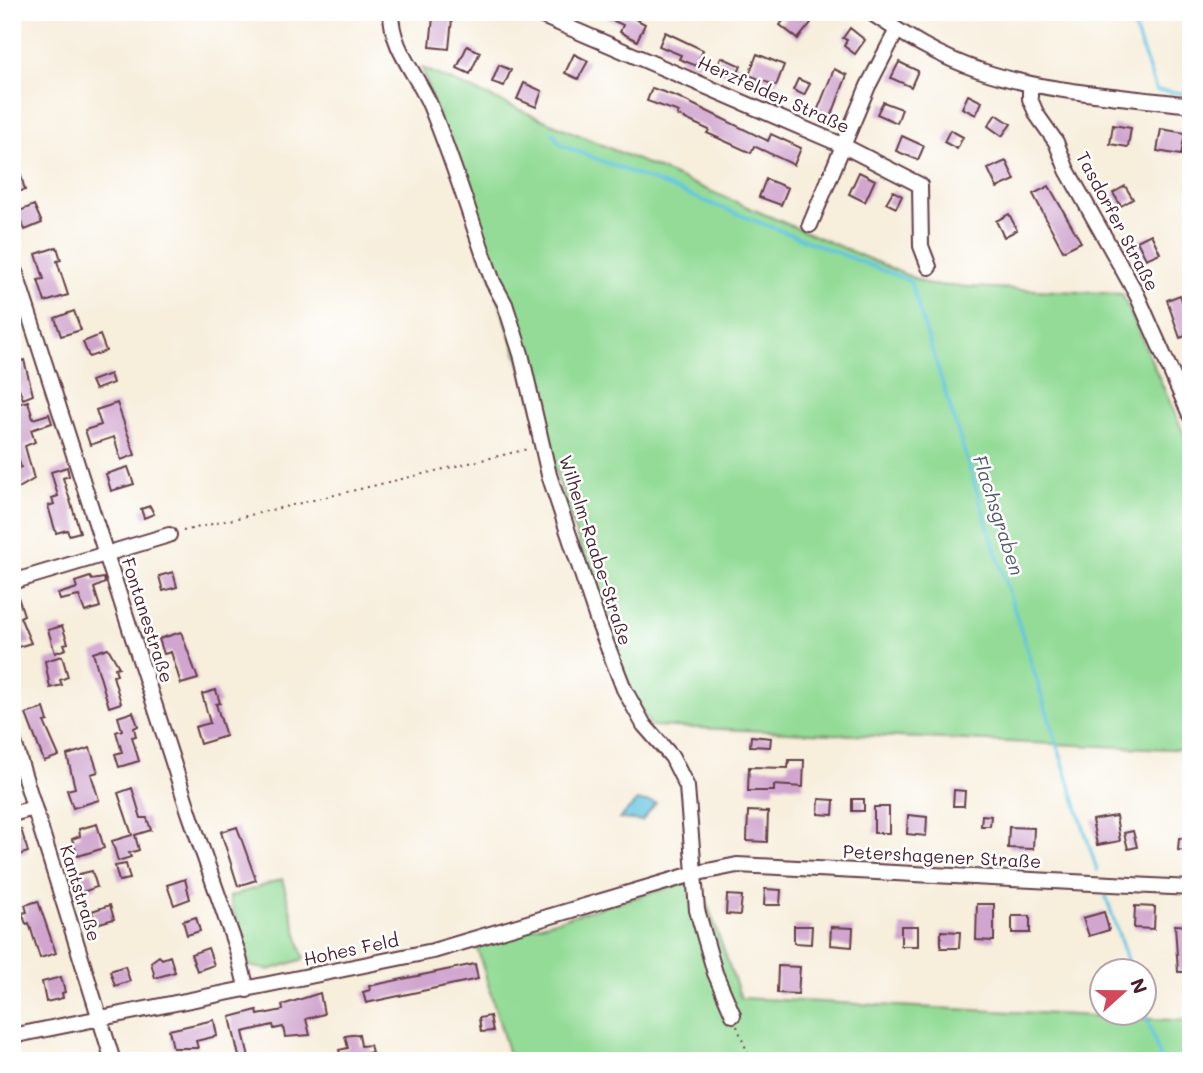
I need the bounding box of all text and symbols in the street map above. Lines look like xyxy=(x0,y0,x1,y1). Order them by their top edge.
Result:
street label: Herzfelder Straße xyxy=(694,50,854,138)
street label: Tasdorfer Straße xyxy=(1071,147,1165,295)
street label: Wilhelm-Raabe-Straße xyxy=(554,452,638,648)
water label: Flachsgraben xyxy=(968,452,1030,578)
street label: Fontanestraße xyxy=(116,554,180,686)
street label: Petershagener Straße xyxy=(842,839,1042,873)
street label: Kantstraße xyxy=(55,842,107,944)
street label: Hohes Feld xyxy=(301,927,401,971)
north arrow xyxy=(1088,958,1158,1028)
text: N xyxy=(1125,975,1154,997)

